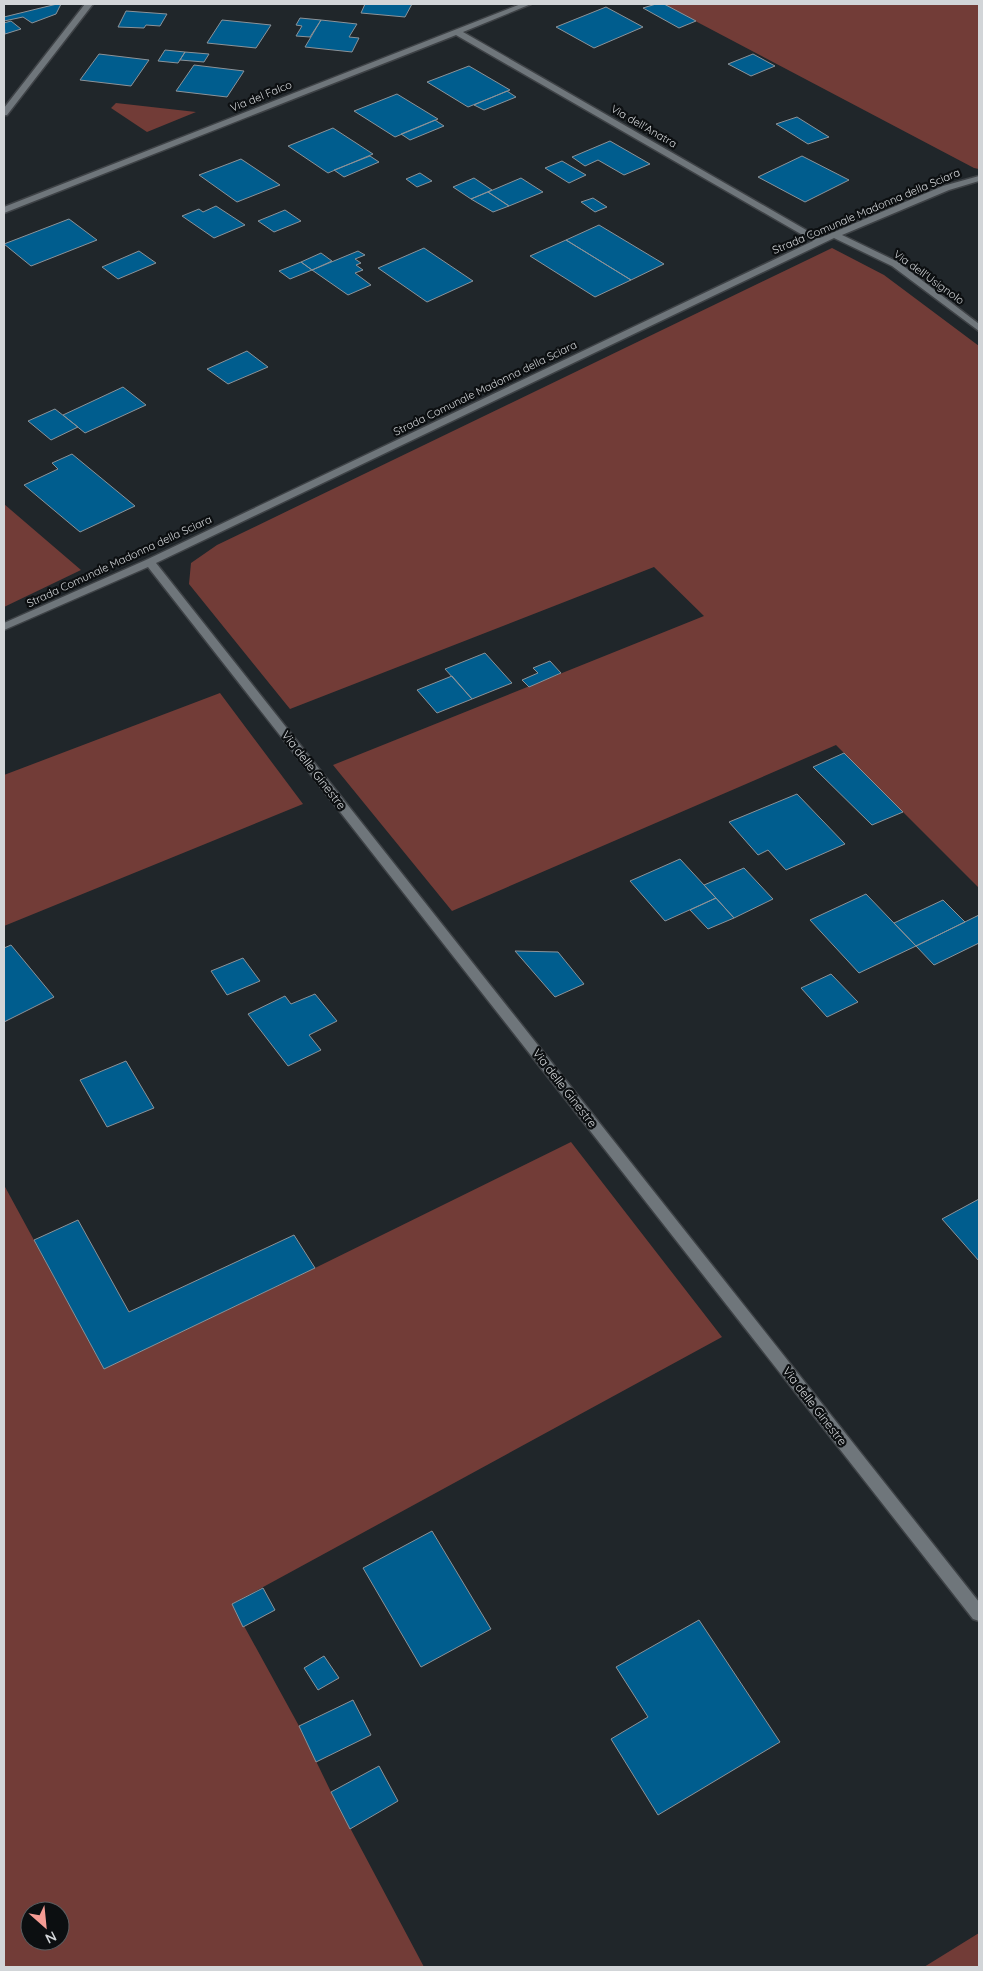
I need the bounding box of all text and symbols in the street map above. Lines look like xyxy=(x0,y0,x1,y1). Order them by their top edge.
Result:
street label: Via del Falco xyxy=(228,77,294,115)
street label: Via dell'Anatra xyxy=(608,101,680,151)
street label: Strada Comunale Madonna della Sciara xyxy=(770,165,962,257)
street label: Via dell'Usignolo xyxy=(891,247,967,307)
street label: Strada Comunale Madonna della Sciara xyxy=(391,337,579,439)
street label: Strada Comunale Madonna della Sciara xyxy=(24,512,214,610)
street label: Via delle Ginestre xyxy=(279,728,350,813)
street label: Via delle Ginestre xyxy=(530,1046,601,1131)
street label: Via delle Ginestre xyxy=(780,1364,851,1449)
north arrow xyxy=(20,1901,70,1951)
text: N xyxy=(42,1927,60,1948)

